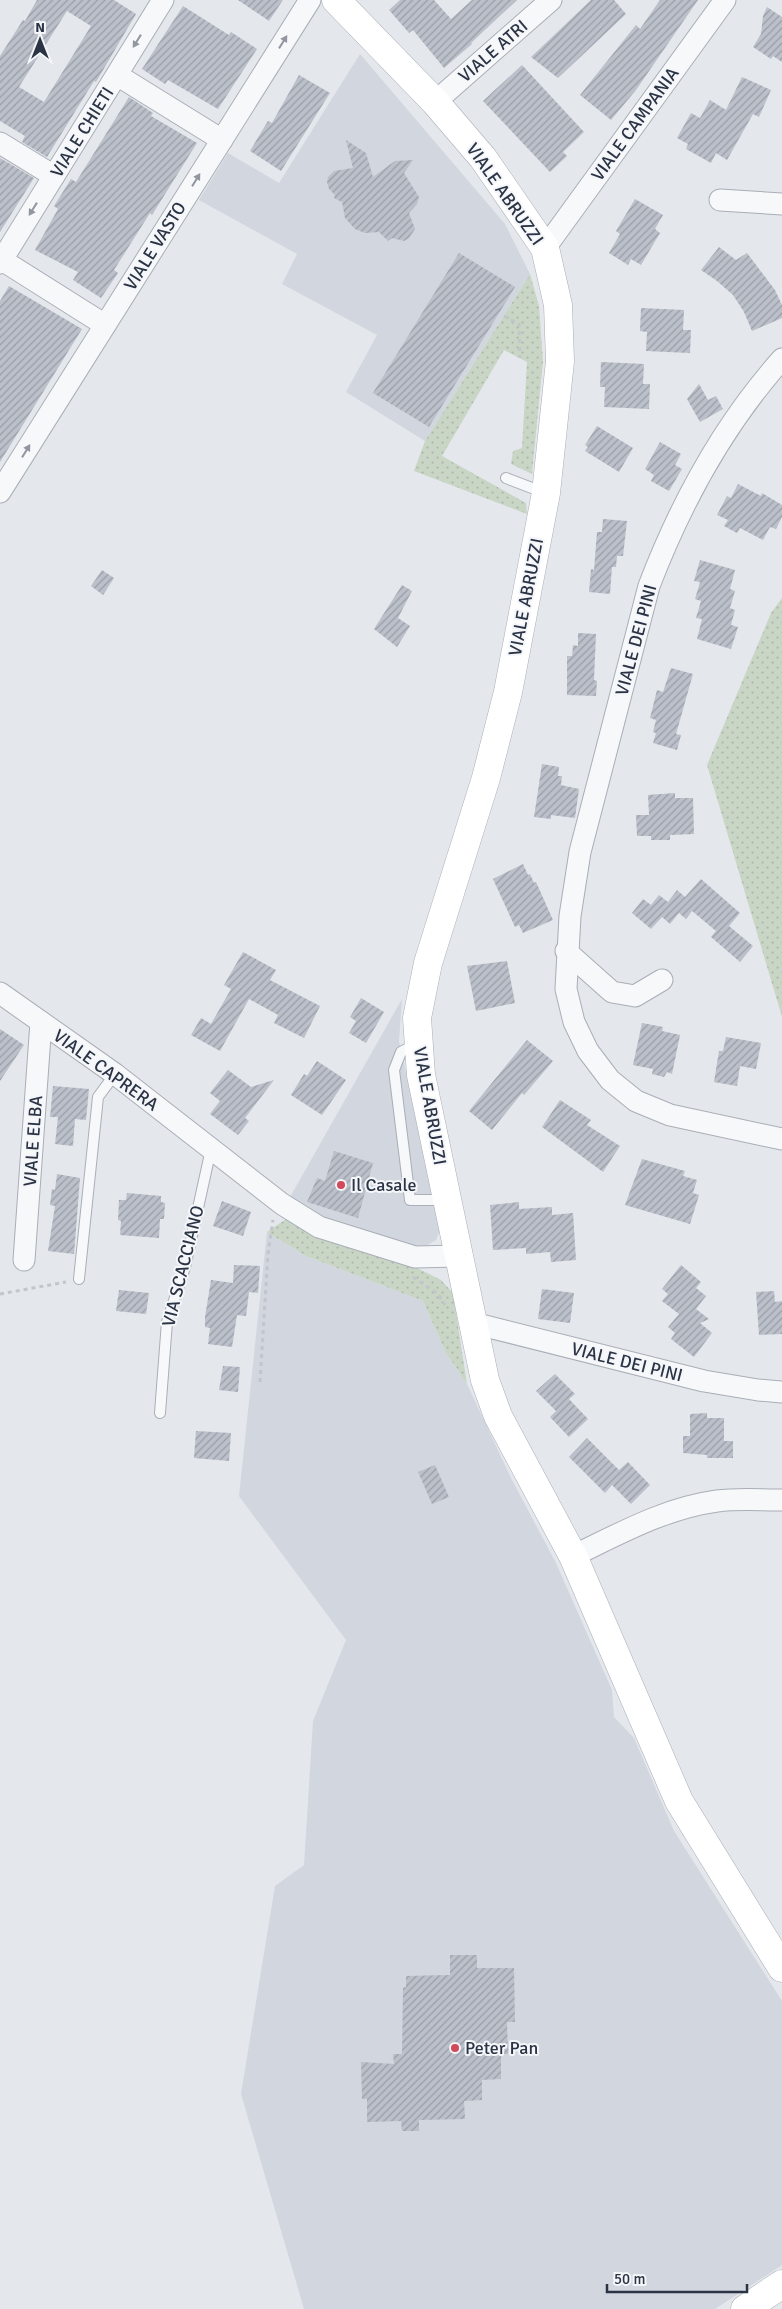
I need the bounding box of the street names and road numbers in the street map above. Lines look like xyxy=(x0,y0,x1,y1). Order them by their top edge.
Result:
street label: VIALE ATRI xyxy=(454,15,532,87)
street label: VIALE CAMPANIA xyxy=(586,63,684,185)
street label: VIALE CHIETI xyxy=(45,83,119,181)
street label: VIALE ABRUZZI xyxy=(462,139,548,249)
street label: VIALE VASTO xyxy=(119,198,191,294)
street label: VIALE ABRUZZI xyxy=(504,536,548,658)
street label: VIALE DEI PINI xyxy=(611,582,661,698)
street label: VIALE CAPRERA xyxy=(49,1024,163,1116)
street label: VIALE ABRUZZI xyxy=(409,1045,451,1167)
street label: VIALE ELBA xyxy=(19,1095,47,1187)
street label: VIA SCACCIANO xyxy=(157,1203,209,1329)
street label: VIALE DEI PINI xyxy=(569,1338,685,1386)

